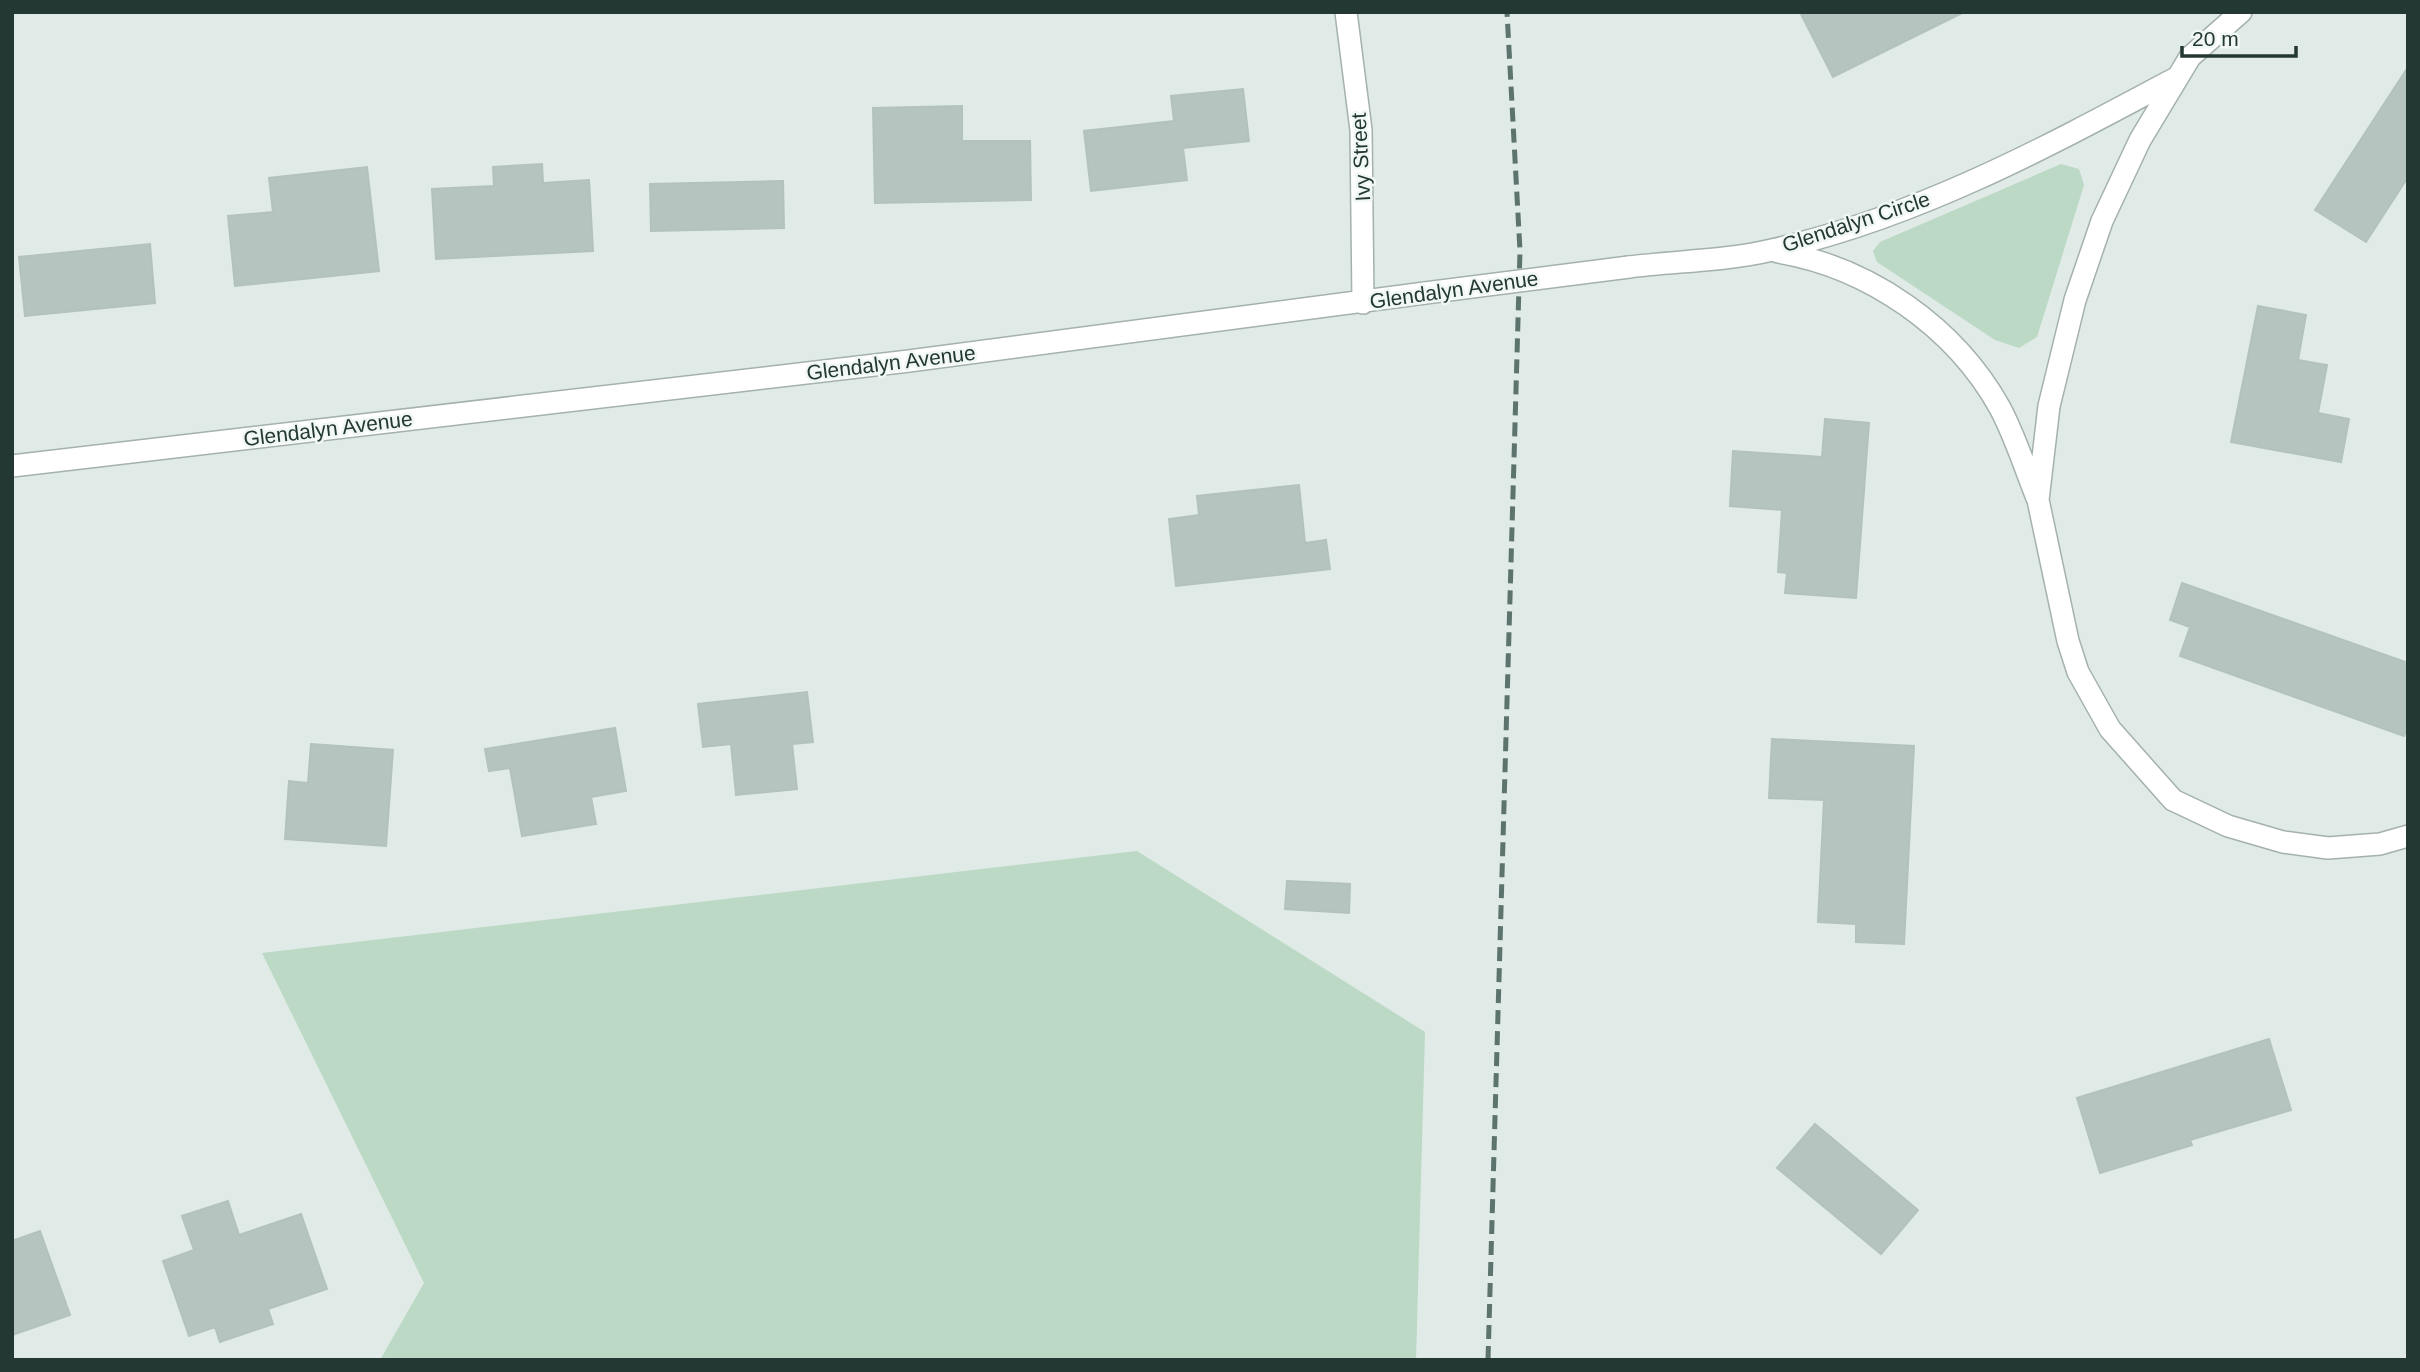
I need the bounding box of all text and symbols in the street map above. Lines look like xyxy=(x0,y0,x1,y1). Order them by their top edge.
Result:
scale bar xyxy=(2182,14,2296,58)
text: 20 m xyxy=(2192,27,2239,50)
street label: Ivy Street xyxy=(1347,112,1374,202)
street label: Glendalyn Circle xyxy=(1779,187,1933,256)
street label: Glendalyn Avenue xyxy=(1368,266,1540,313)
street label: Glendalyn Avenue xyxy=(805,341,977,384)
street label: Glendalyn Avenue xyxy=(242,407,414,450)

